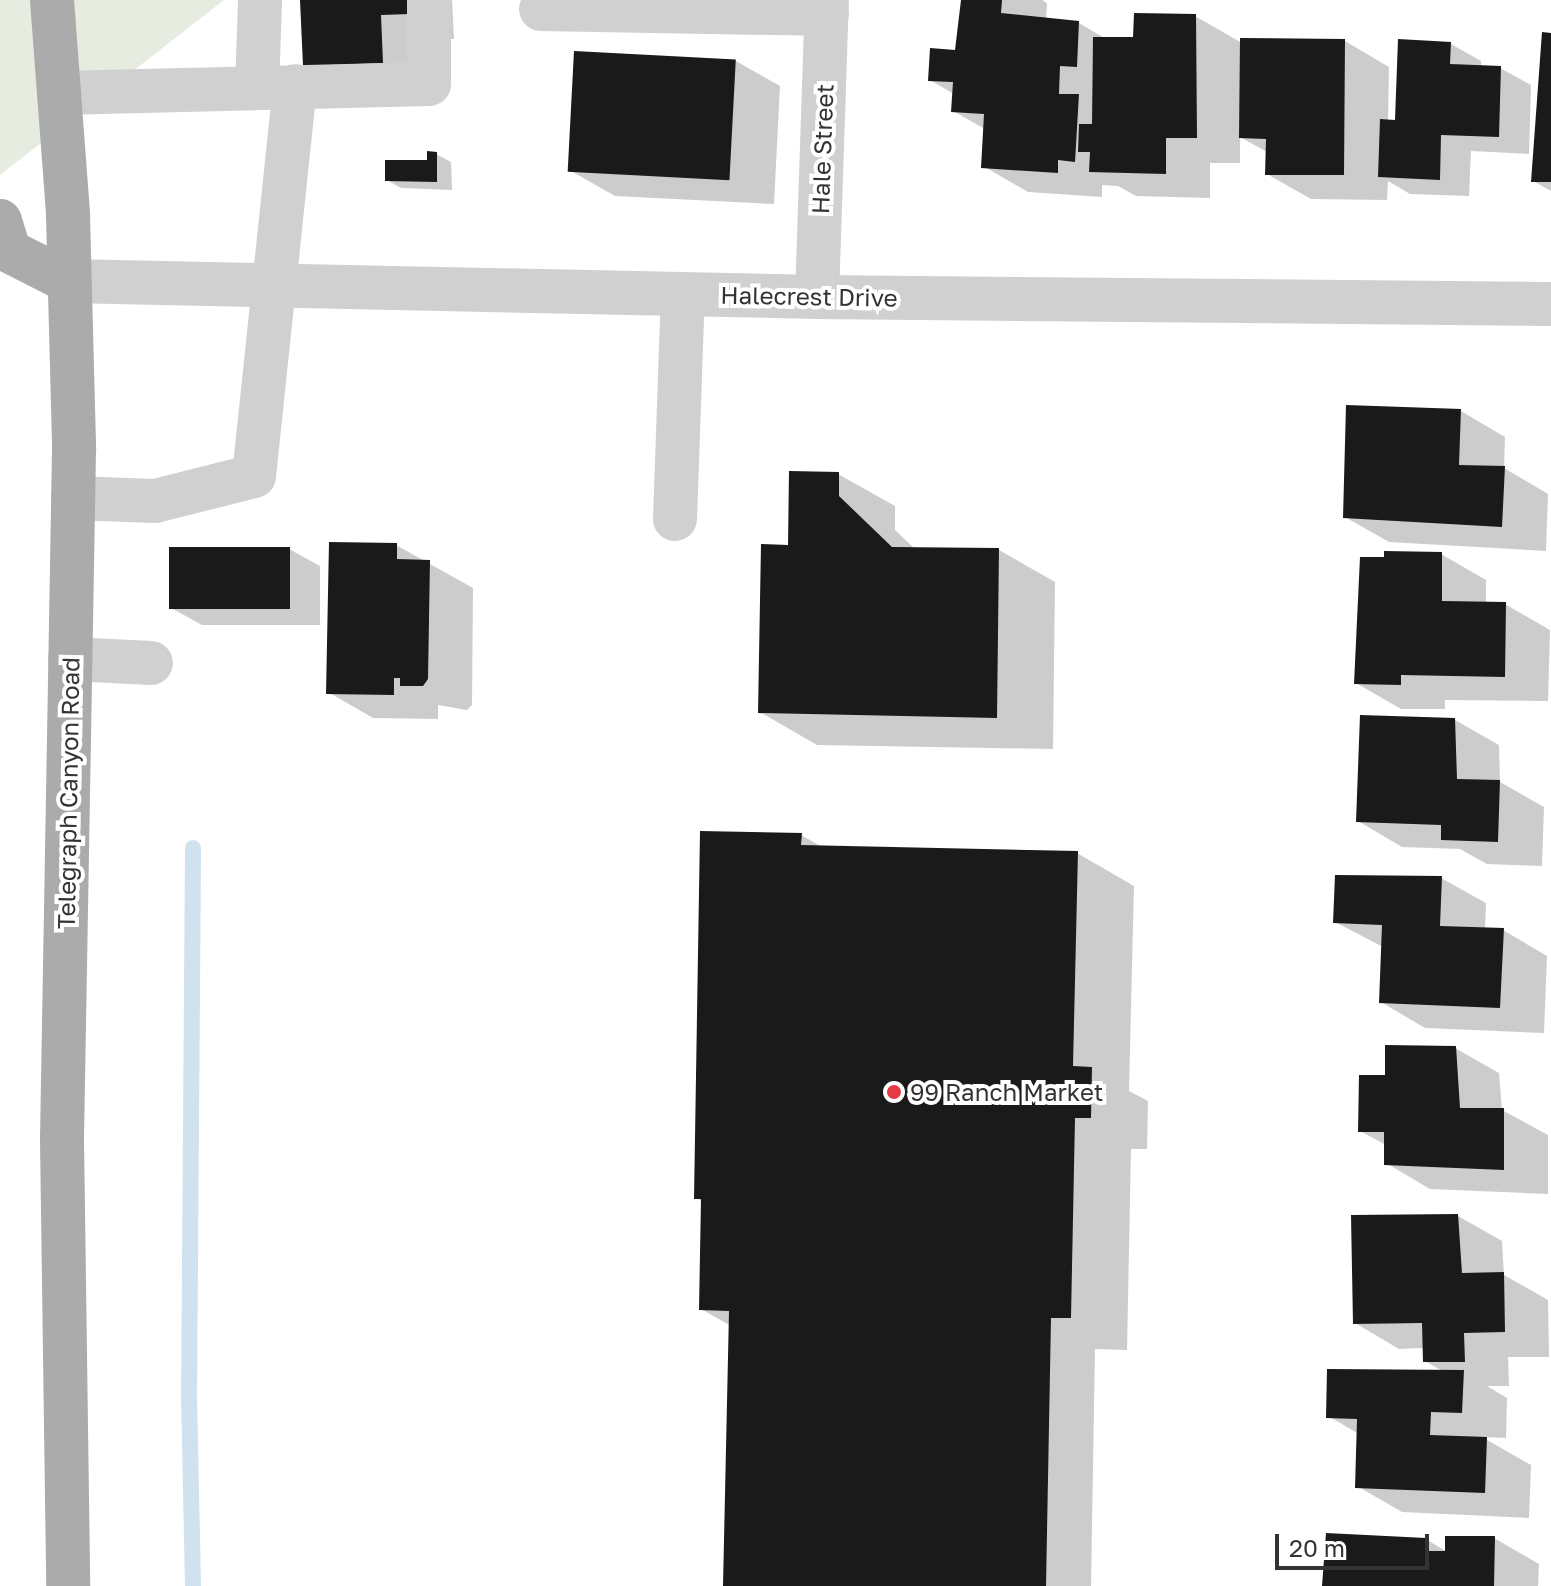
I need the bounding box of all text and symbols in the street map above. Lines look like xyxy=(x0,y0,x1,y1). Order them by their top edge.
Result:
street label: Hale Street xyxy=(805,83,839,215)
street label: Halecrest Drive xyxy=(720,280,898,312)
street label: Telegraph Canyon Road xyxy=(51,657,85,929)
place label: 99 Ranch Market xyxy=(910,1078,1103,1106)
marker: 99 Ranch Market xyxy=(885,1083,903,1101)
scale bar xyxy=(1279,1518,1433,1568)
text: 20 m xyxy=(1289,1533,1345,1562)

